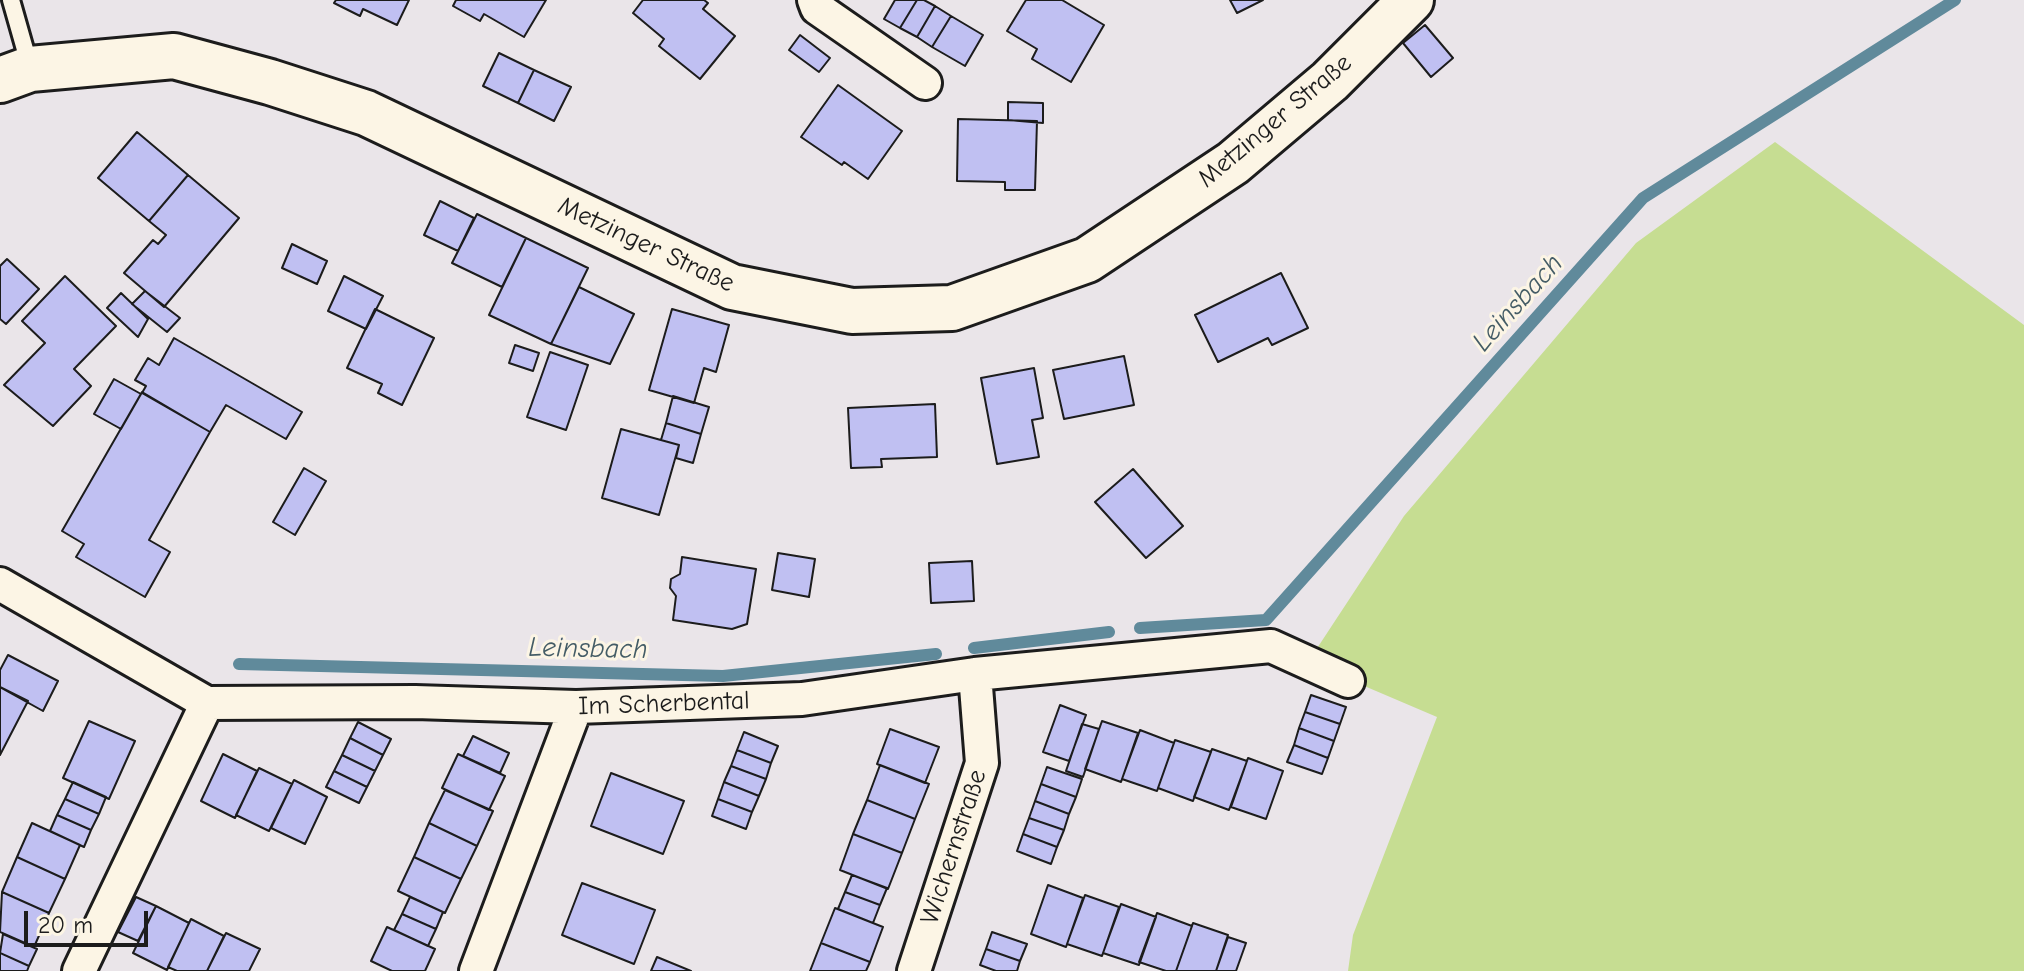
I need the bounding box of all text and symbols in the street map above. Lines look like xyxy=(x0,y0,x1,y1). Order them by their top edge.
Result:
street label: Metzinger Straße xyxy=(1192,48,1358,194)
street label: Metzinger Straße xyxy=(553,190,739,300)
water label: Leinsbach xyxy=(1466,247,1570,359)
water label: Leinsbach xyxy=(528,631,648,667)
street label: Im Scherbental xyxy=(578,685,750,723)
street label: Wichernstraße xyxy=(914,766,994,928)
scale bar xyxy=(28,895,152,945)
text: 20 m xyxy=(38,911,93,939)

